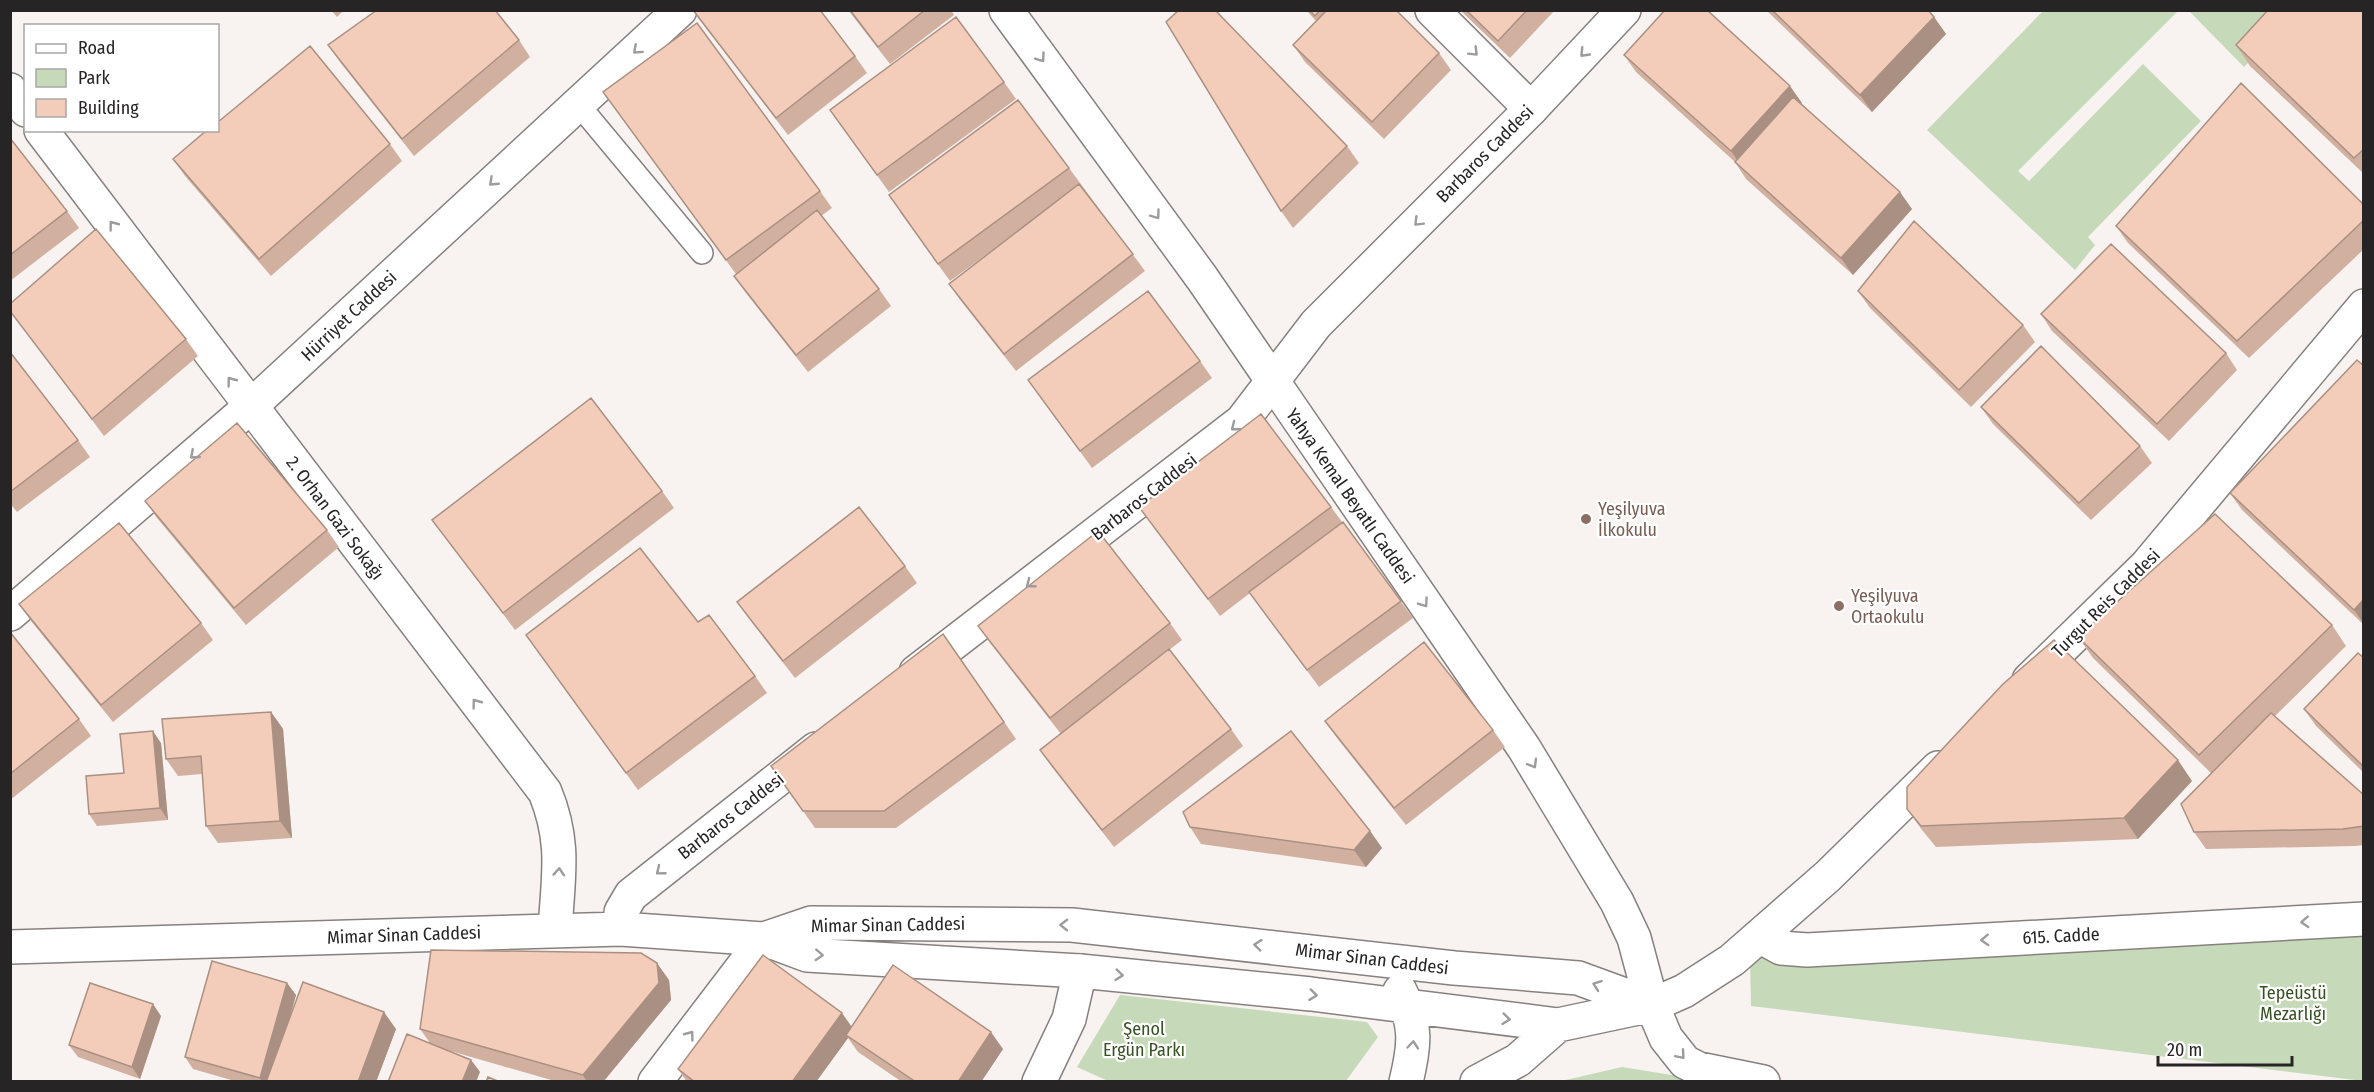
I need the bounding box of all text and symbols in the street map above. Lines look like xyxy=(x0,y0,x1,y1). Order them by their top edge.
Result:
legend xyxy=(24,24,219,132)
text: Road xyxy=(78,37,115,59)
one-way arrow xyxy=(633,43,644,54)
one-way arrow xyxy=(1466,44,1477,55)
one-way arrow xyxy=(1580,46,1591,57)
one-way arrow xyxy=(1034,51,1045,62)
text: Park xyxy=(78,67,111,89)
text: Building xyxy=(78,97,139,119)
street label: Barbaros Caddesi xyxy=(1432,101,1538,207)
one-way arrow xyxy=(490,175,500,186)
one-way arrow xyxy=(1149,209,1160,220)
one-way arrow xyxy=(1414,214,1425,225)
one-way arrow xyxy=(109,221,120,232)
street label: Hürriyet Caddesi xyxy=(297,266,401,366)
one-way arrow xyxy=(227,376,238,387)
street label: Yahya Kemal Beyatlı Caddesi xyxy=(1281,404,1419,588)
one-way arrow xyxy=(1230,419,1241,430)
one-way arrow xyxy=(191,448,201,459)
street label: Barbaros Caddesi xyxy=(1087,449,1201,545)
street label: 2. Orhan Gazi Sokağı xyxy=(281,452,389,584)
place label: Yeşilyuva İlkokulu xyxy=(1598,498,1666,541)
marker: Yeşilyuva İlkokulu xyxy=(1579,512,1593,526)
street label: Turgut Reis Caddesi xyxy=(2047,544,2165,662)
one-way arrow xyxy=(1026,577,1037,588)
place label: Yeşilyuva Ortaokulu xyxy=(1851,585,1924,628)
one-way arrow xyxy=(1417,596,1428,607)
marker: Yeşilyuva Ortaokulu xyxy=(1832,599,1846,613)
one-way arrow xyxy=(473,698,484,709)
one-way arrow xyxy=(1526,758,1538,768)
street label: Barbaros Caddesi xyxy=(674,768,788,864)
one-way arrow xyxy=(656,863,667,874)
one-way arrow xyxy=(552,867,565,876)
street label: Mimar Sinan Caddesi xyxy=(811,913,965,937)
one-way arrow xyxy=(2301,916,2310,929)
one-way arrow xyxy=(1059,919,1068,932)
street label: Mimar Sinan Caddesi xyxy=(327,921,481,949)
street label: 615. Cadde xyxy=(2022,923,2100,949)
one-way arrow xyxy=(1980,934,1989,947)
one-way arrow xyxy=(1253,939,1262,952)
street label: Mimar Sinan Caddesi xyxy=(1294,939,1450,979)
one-way arrow xyxy=(815,949,824,962)
one-way arrow xyxy=(1114,968,1123,981)
one-way arrow xyxy=(1592,980,1603,993)
park label: Tepeüstü Mezarlığı xyxy=(2259,982,2327,1025)
one-way arrow xyxy=(1308,988,1317,1001)
one-way arrow xyxy=(1502,1013,1511,1025)
park label: Şenol Ergün Parkı xyxy=(1103,1018,1185,1061)
scale bar xyxy=(2158,1029,2292,1067)
one-way arrow xyxy=(683,1031,694,1042)
text: 20 m xyxy=(2167,1039,2202,1061)
one-way arrow xyxy=(1406,1040,1419,1049)
one-way arrow xyxy=(1673,1049,1684,1060)

